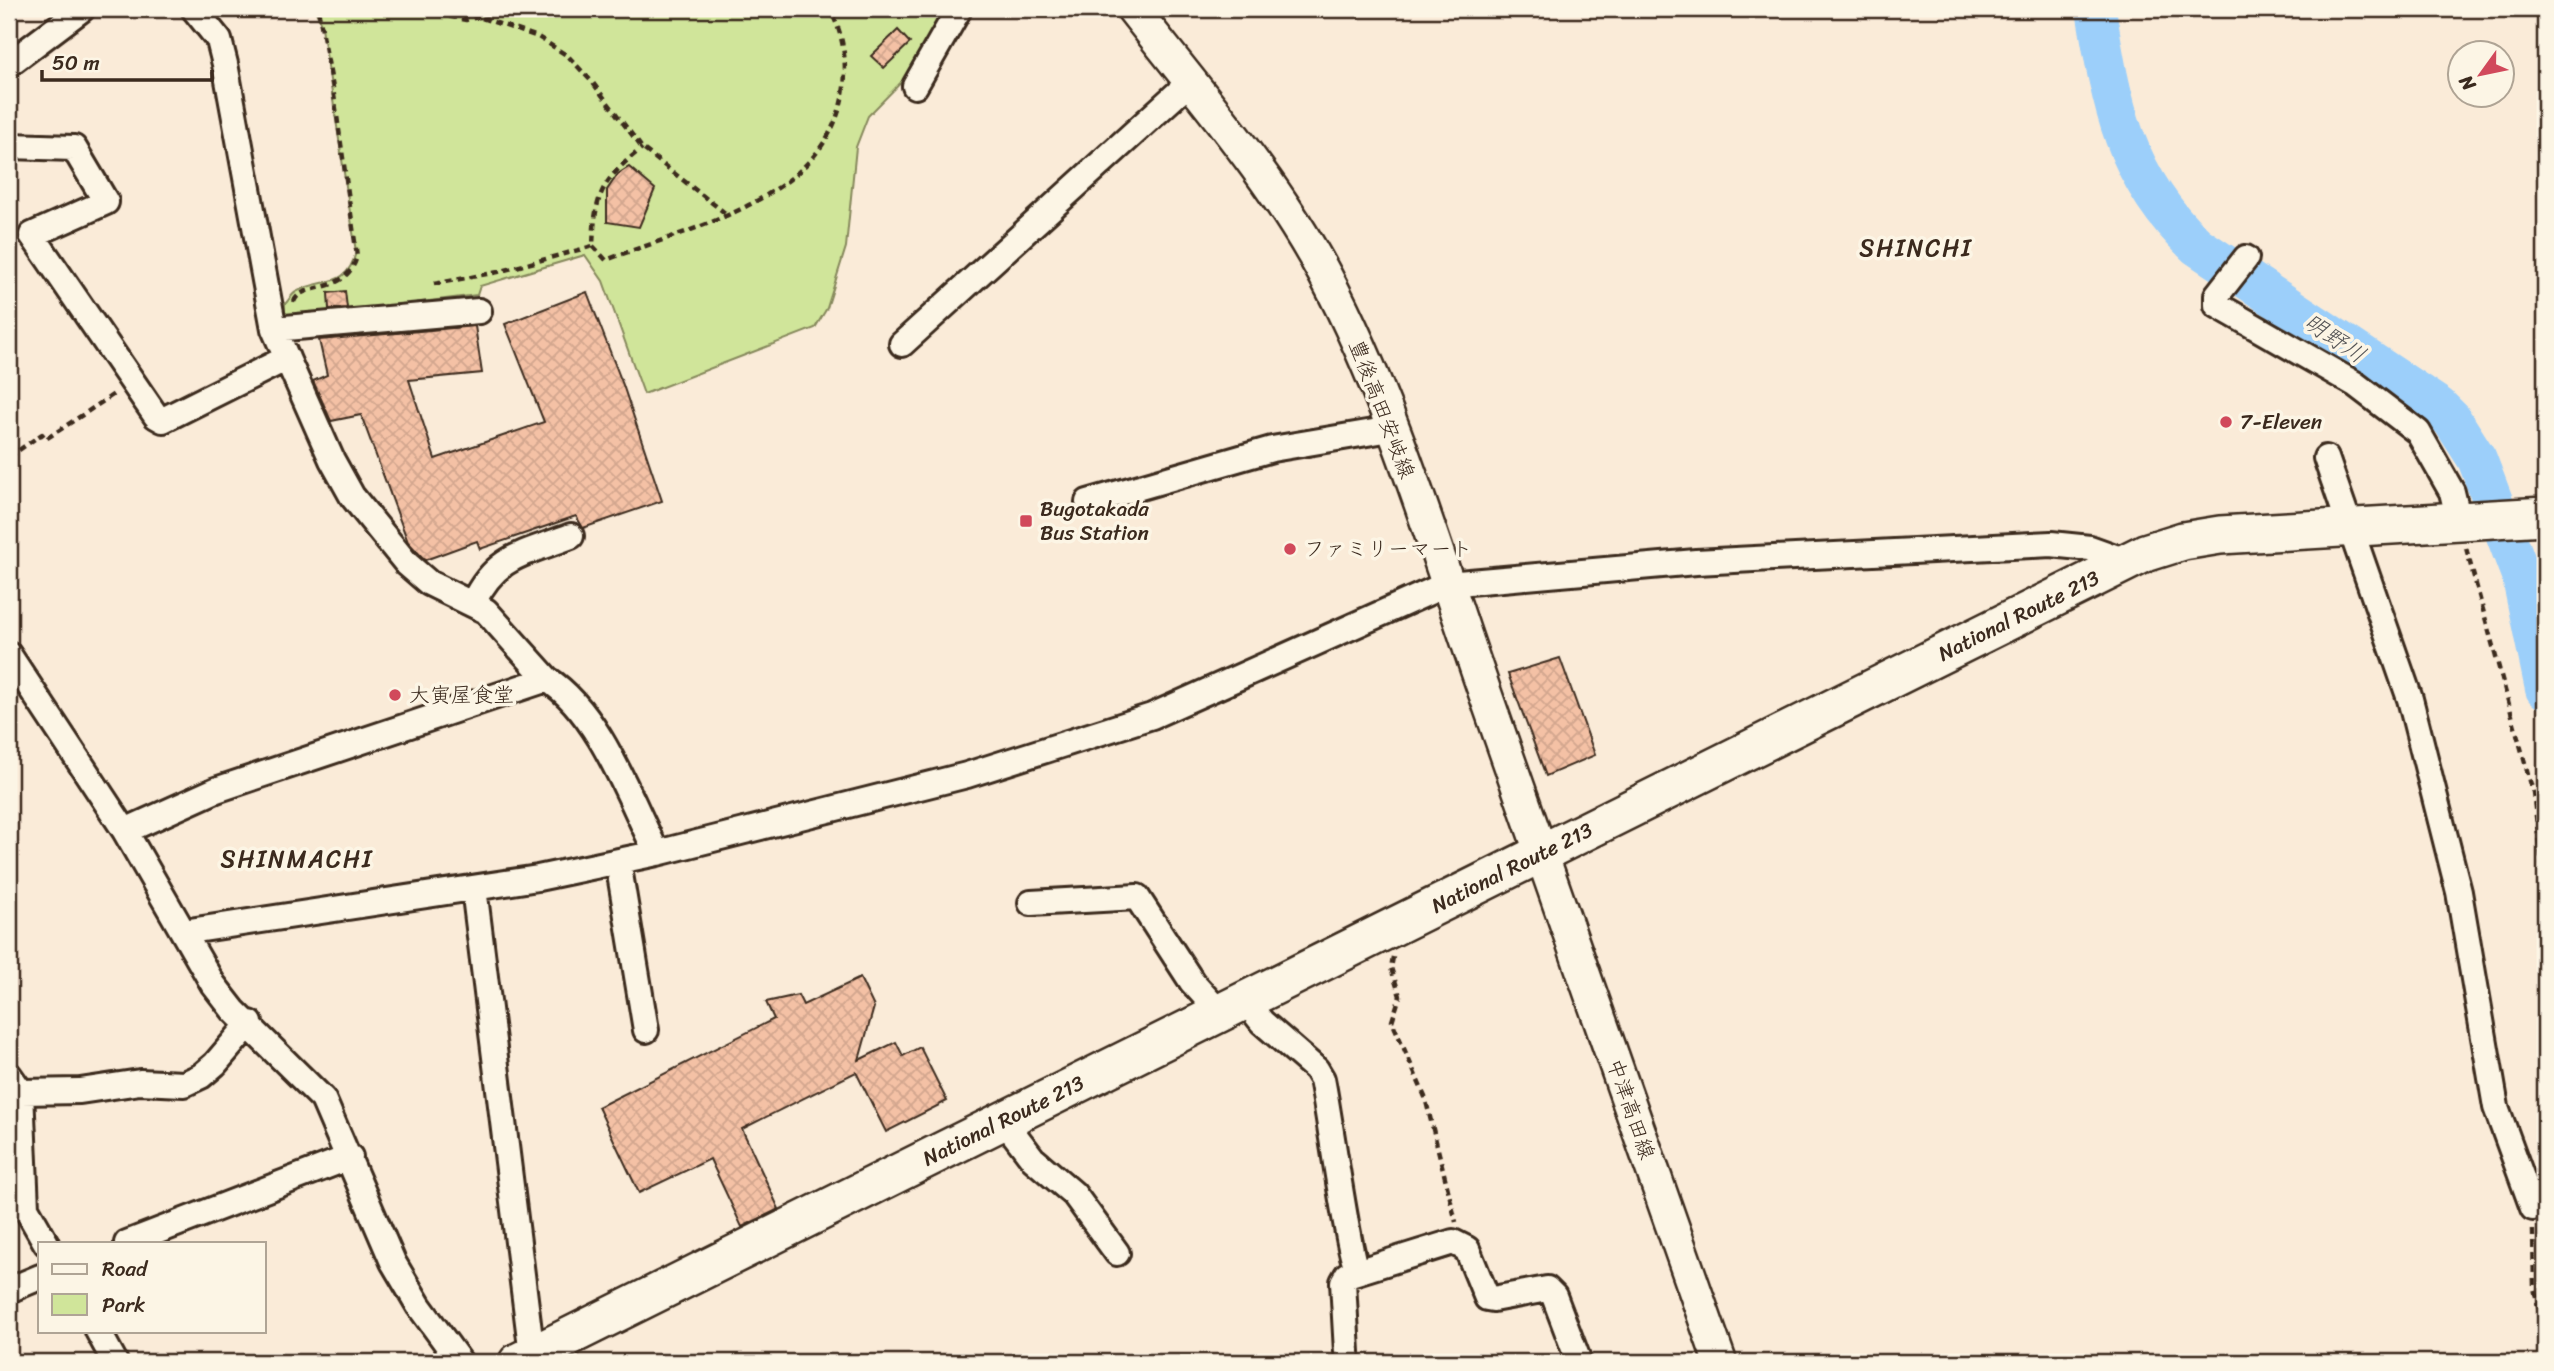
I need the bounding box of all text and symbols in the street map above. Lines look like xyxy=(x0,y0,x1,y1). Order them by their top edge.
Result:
scale bar xyxy=(42,38,212,82)
north arrow xyxy=(2446,38,2516,108)
text: 50 m xyxy=(52,44,100,82)
text: N xyxy=(2449,68,2485,98)
district label: SHINCHI xyxy=(1859,227,1973,269)
water label: 明野川 xyxy=(2295,302,2375,375)
street label: 豊後高田安岐線 xyxy=(1338,334,1426,484)
place label: 7-Eleven xyxy=(2240,403,2322,441)
marker: 7-Eleven xyxy=(2218,414,2234,430)
place label: Bugotakada Bus Station xyxy=(1040,490,1149,552)
marker: Bugotakada Bus Station xyxy=(1018,513,1034,529)
place label: ファミリーマート xyxy=(1304,530,1472,568)
marker: ファミリーマート xyxy=(1282,541,1298,557)
street label: National Route 213 xyxy=(1931,559,2107,672)
place label: 大寅屋食堂 xyxy=(409,676,514,714)
marker: 大寅屋食堂 xyxy=(387,687,403,703)
street label: National Route 213 xyxy=(1424,811,1600,924)
district label: SHINMACHI xyxy=(221,838,374,880)
street label: 中津高田線 xyxy=(1596,1053,1666,1165)
street label: National Route 213 xyxy=(916,1064,1091,1177)
legend xyxy=(38,1242,266,1332)
text: Road xyxy=(102,1250,149,1288)
text: Park xyxy=(102,1286,145,1324)

